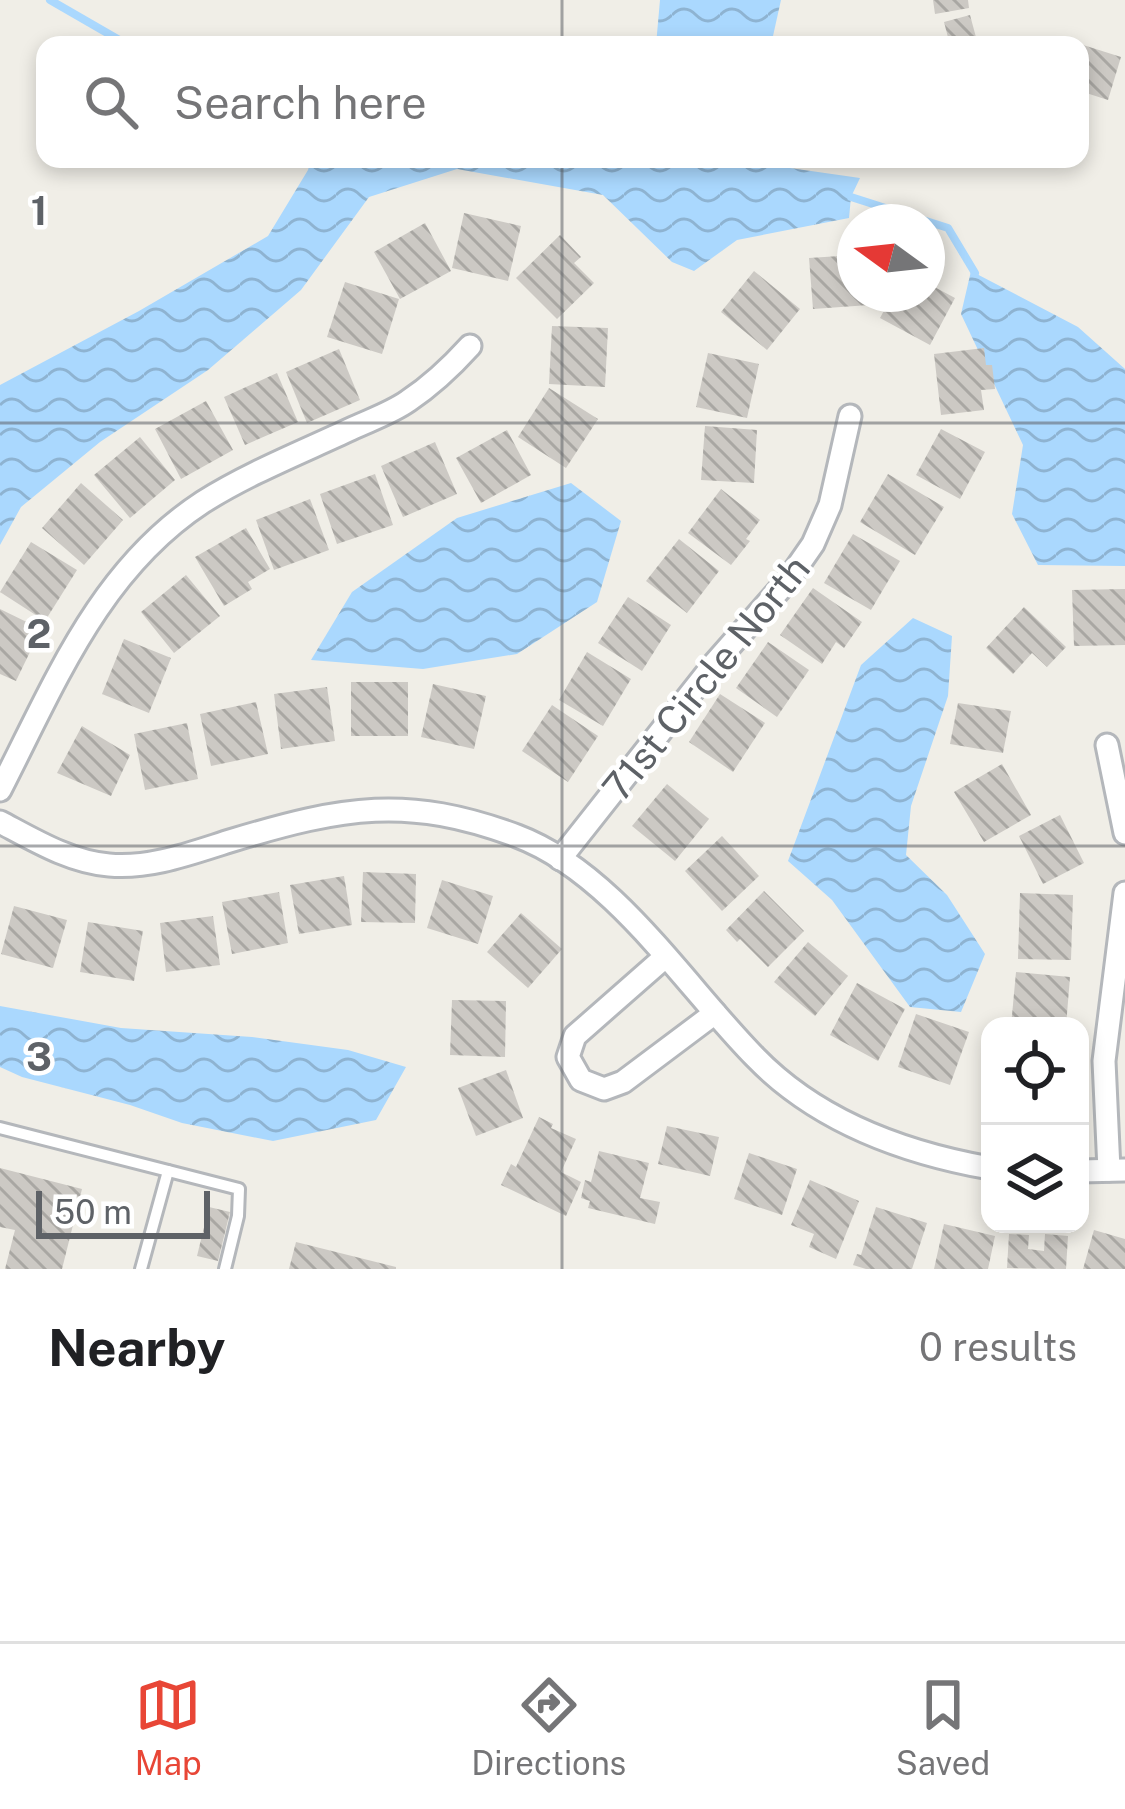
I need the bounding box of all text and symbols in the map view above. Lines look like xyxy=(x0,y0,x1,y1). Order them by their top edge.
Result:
search box xyxy=(36,36,1089,168)
icon: search xyxy=(78,69,144,135)
text: Search here xyxy=(174,76,427,129)
text: 1 xyxy=(31,188,47,234)
north arrow xyxy=(837,204,945,312)
street label: 71st Circle North xyxy=(593,546,819,810)
text: 2 xyxy=(27,611,51,657)
map controls xyxy=(981,1017,1089,1233)
button: locate xyxy=(981,1017,1089,1125)
text: 3 xyxy=(26,1034,52,1080)
button: layers xyxy=(981,1125,1089,1233)
scale bar xyxy=(36,1185,210,1238)
text: 50 m xyxy=(54,1193,132,1231)
text: Nearby xyxy=(48,1318,225,1377)
text: 0 results xyxy=(919,1324,1077,1370)
tab: Map xyxy=(135,1672,202,1782)
tab: Directions xyxy=(471,1672,626,1782)
tab: Saved xyxy=(896,1672,990,1782)

